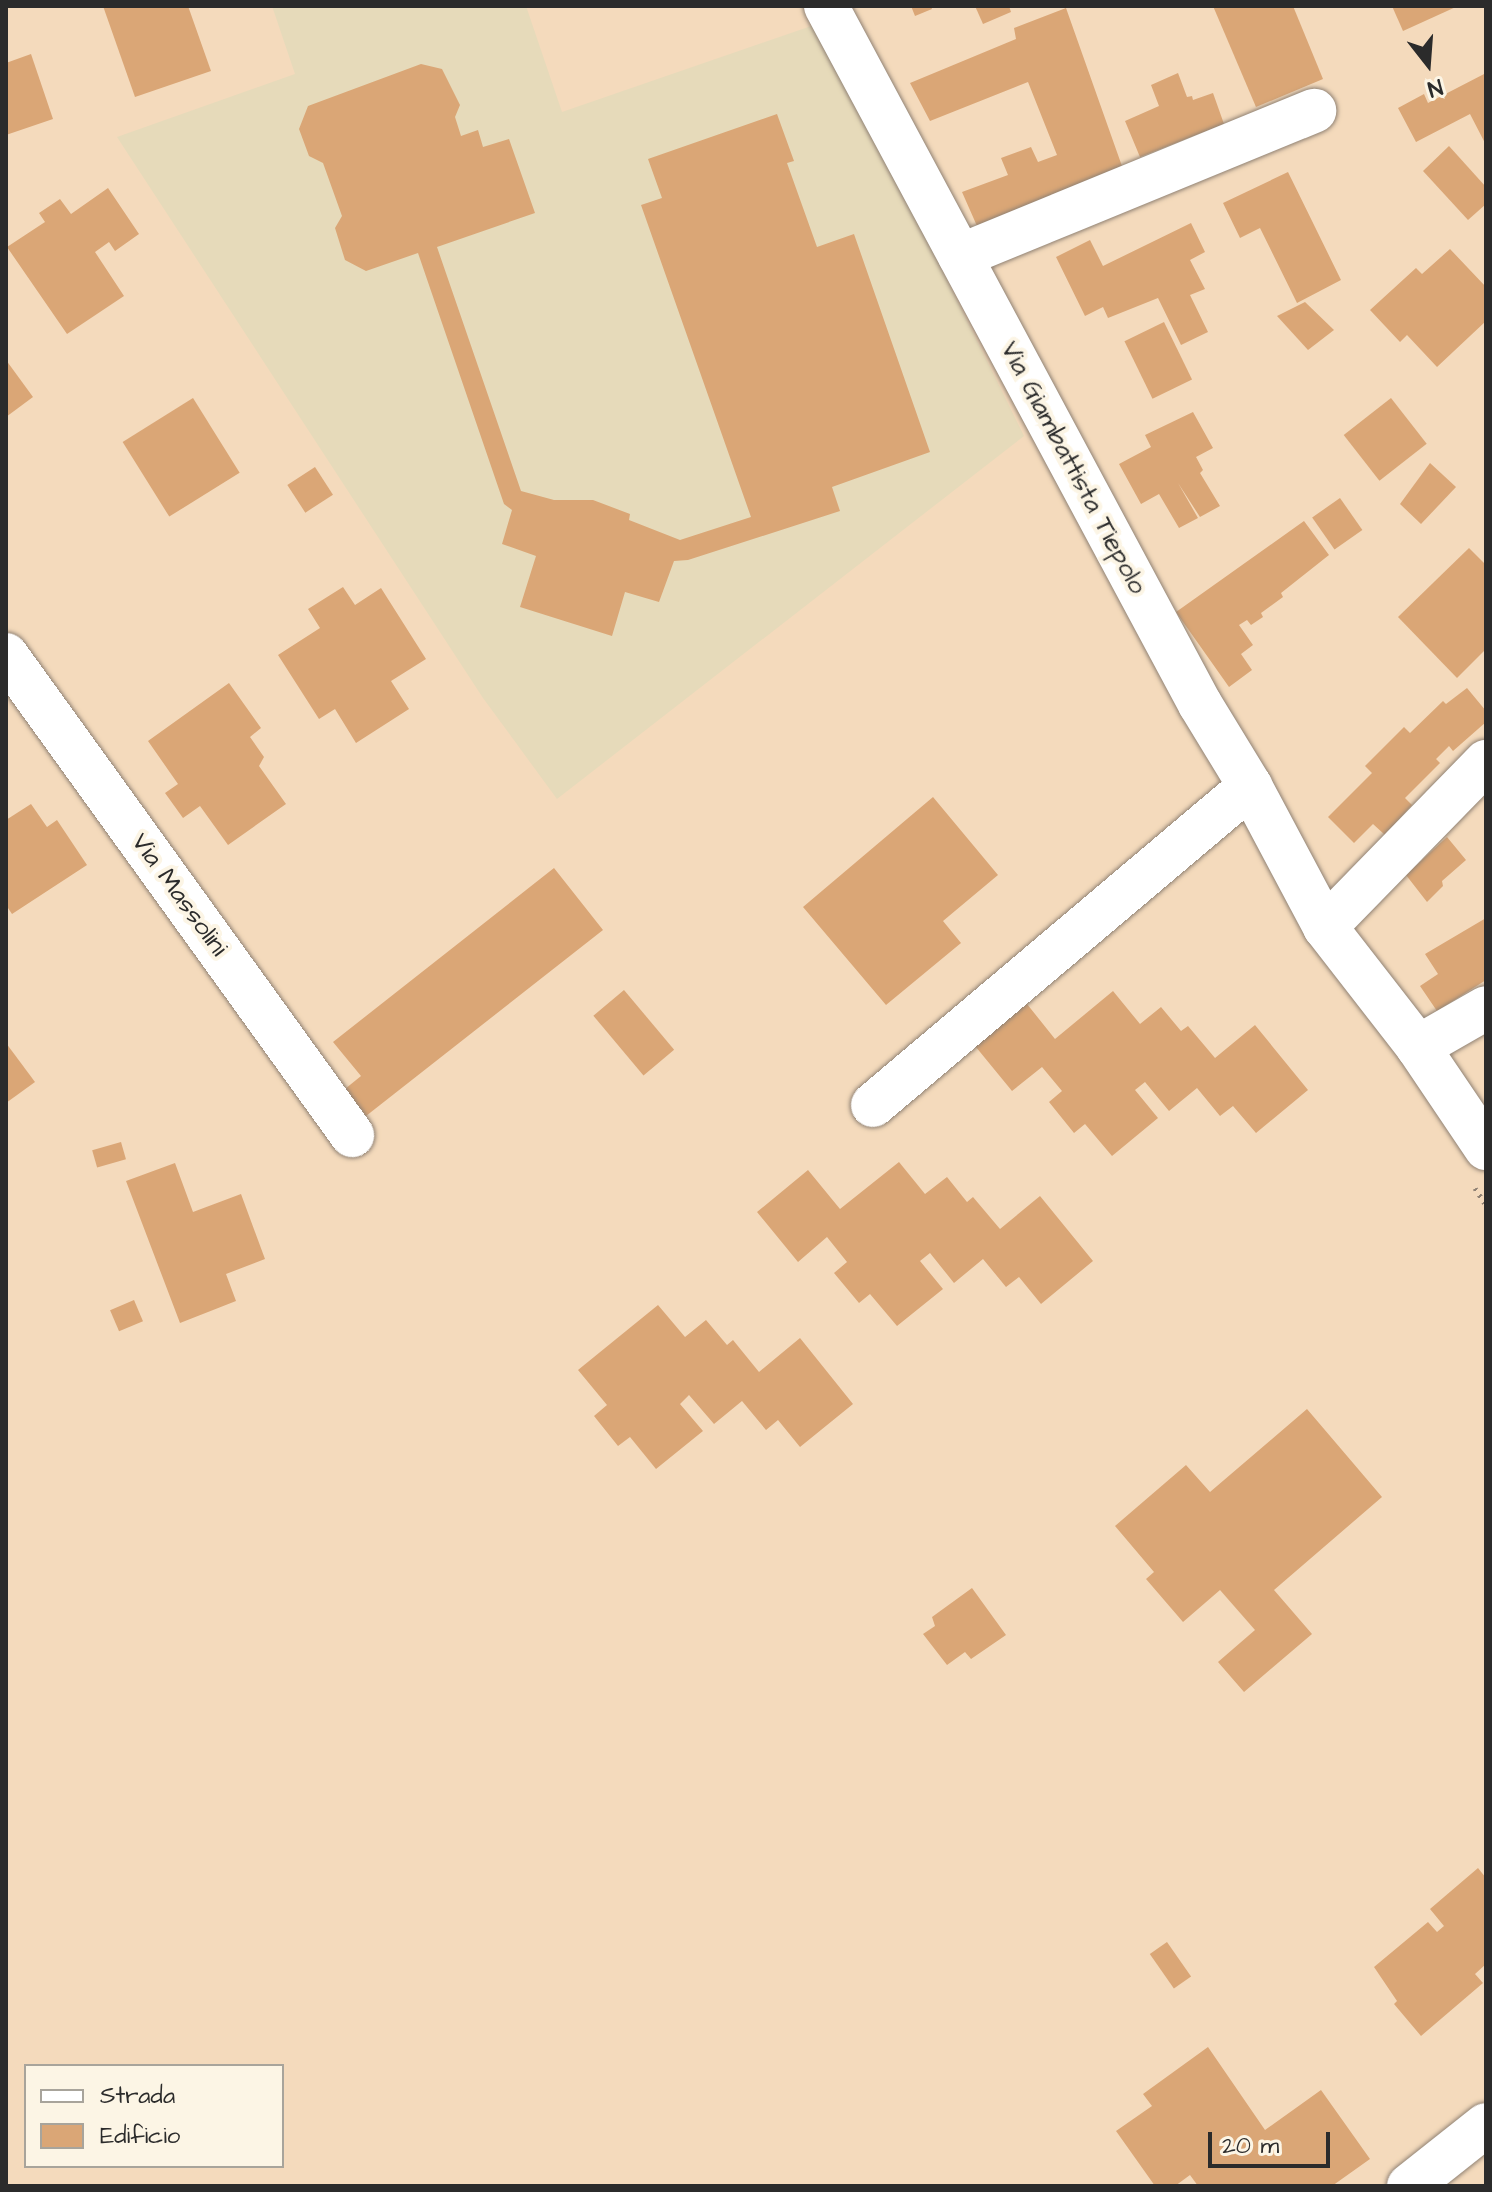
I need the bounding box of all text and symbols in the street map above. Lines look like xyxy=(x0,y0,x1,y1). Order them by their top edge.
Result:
north arrow xyxy=(1388,24,1468,104)
text: N xyxy=(1424,71,1446,104)
street label: Via Giambattista Tiepolo xyxy=(993,336,1153,600)
street label: Via Massolini xyxy=(124,827,234,963)
legend xyxy=(24,2064,284,2168)
text: Strada xyxy=(100,2079,175,2113)
scale bar xyxy=(1212,2116,1334,2166)
text: Edificio xyxy=(100,2119,180,2153)
text: 20 m xyxy=(1222,2129,1279,2163)

